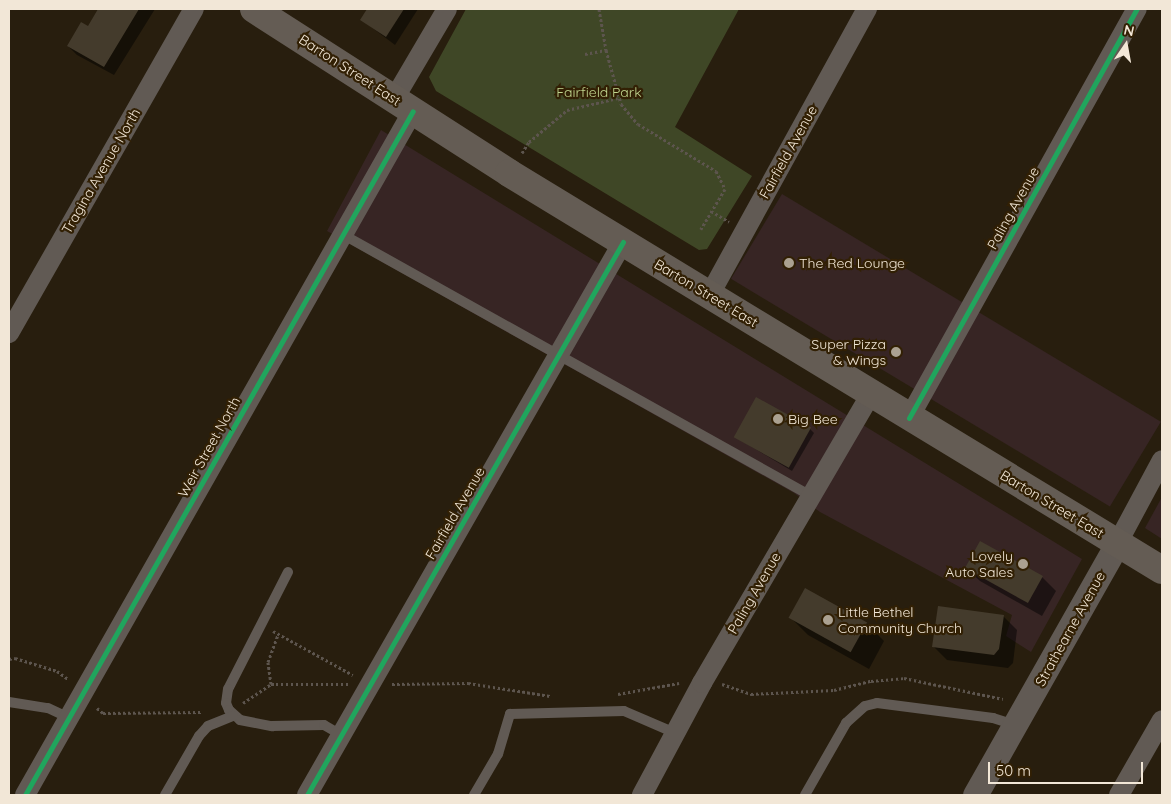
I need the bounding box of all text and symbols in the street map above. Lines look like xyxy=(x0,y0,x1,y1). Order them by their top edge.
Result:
north arrow xyxy=(1101,20,1151,70)
text: N xyxy=(1122,20,1136,40)
street label: Barton Street East xyxy=(296,31,404,109)
park label: Fairfield Park xyxy=(556,84,642,100)
street label: Fairfield Avenue xyxy=(756,103,820,201)
street label: Tragina Avenue North xyxy=(58,105,144,237)
street label: Paling Avenue xyxy=(983,164,1043,252)
street label: Barton Street East xyxy=(651,255,761,331)
place label: The Red Lounge xyxy=(799,255,905,271)
marker: The Red Lounge xyxy=(783,257,795,269)
place label: Super Pizza & Wings xyxy=(811,336,886,368)
marker: Super Pizza & Wings xyxy=(890,346,902,358)
street label: Weir Street North xyxy=(174,394,244,500)
place label: Big Bee xyxy=(788,411,838,427)
marker: Big Bee xyxy=(772,413,784,425)
street label: Fairfield Avenue xyxy=(422,464,488,562)
street label: Barton Street East xyxy=(997,466,1107,542)
place label: Lovely Auto Sales xyxy=(945,548,1013,580)
street label: Paling Avenue xyxy=(724,549,784,637)
marker: Lovely Auto Sales xyxy=(1017,558,1029,570)
street label: Strathearne Avenue xyxy=(1031,569,1109,689)
place label: Little Bethel Community Church xyxy=(838,604,962,636)
marker: Little Bethel Community Church xyxy=(822,614,834,626)
scale bar xyxy=(991,752,1146,784)
text: 50 m xyxy=(996,761,1031,780)

